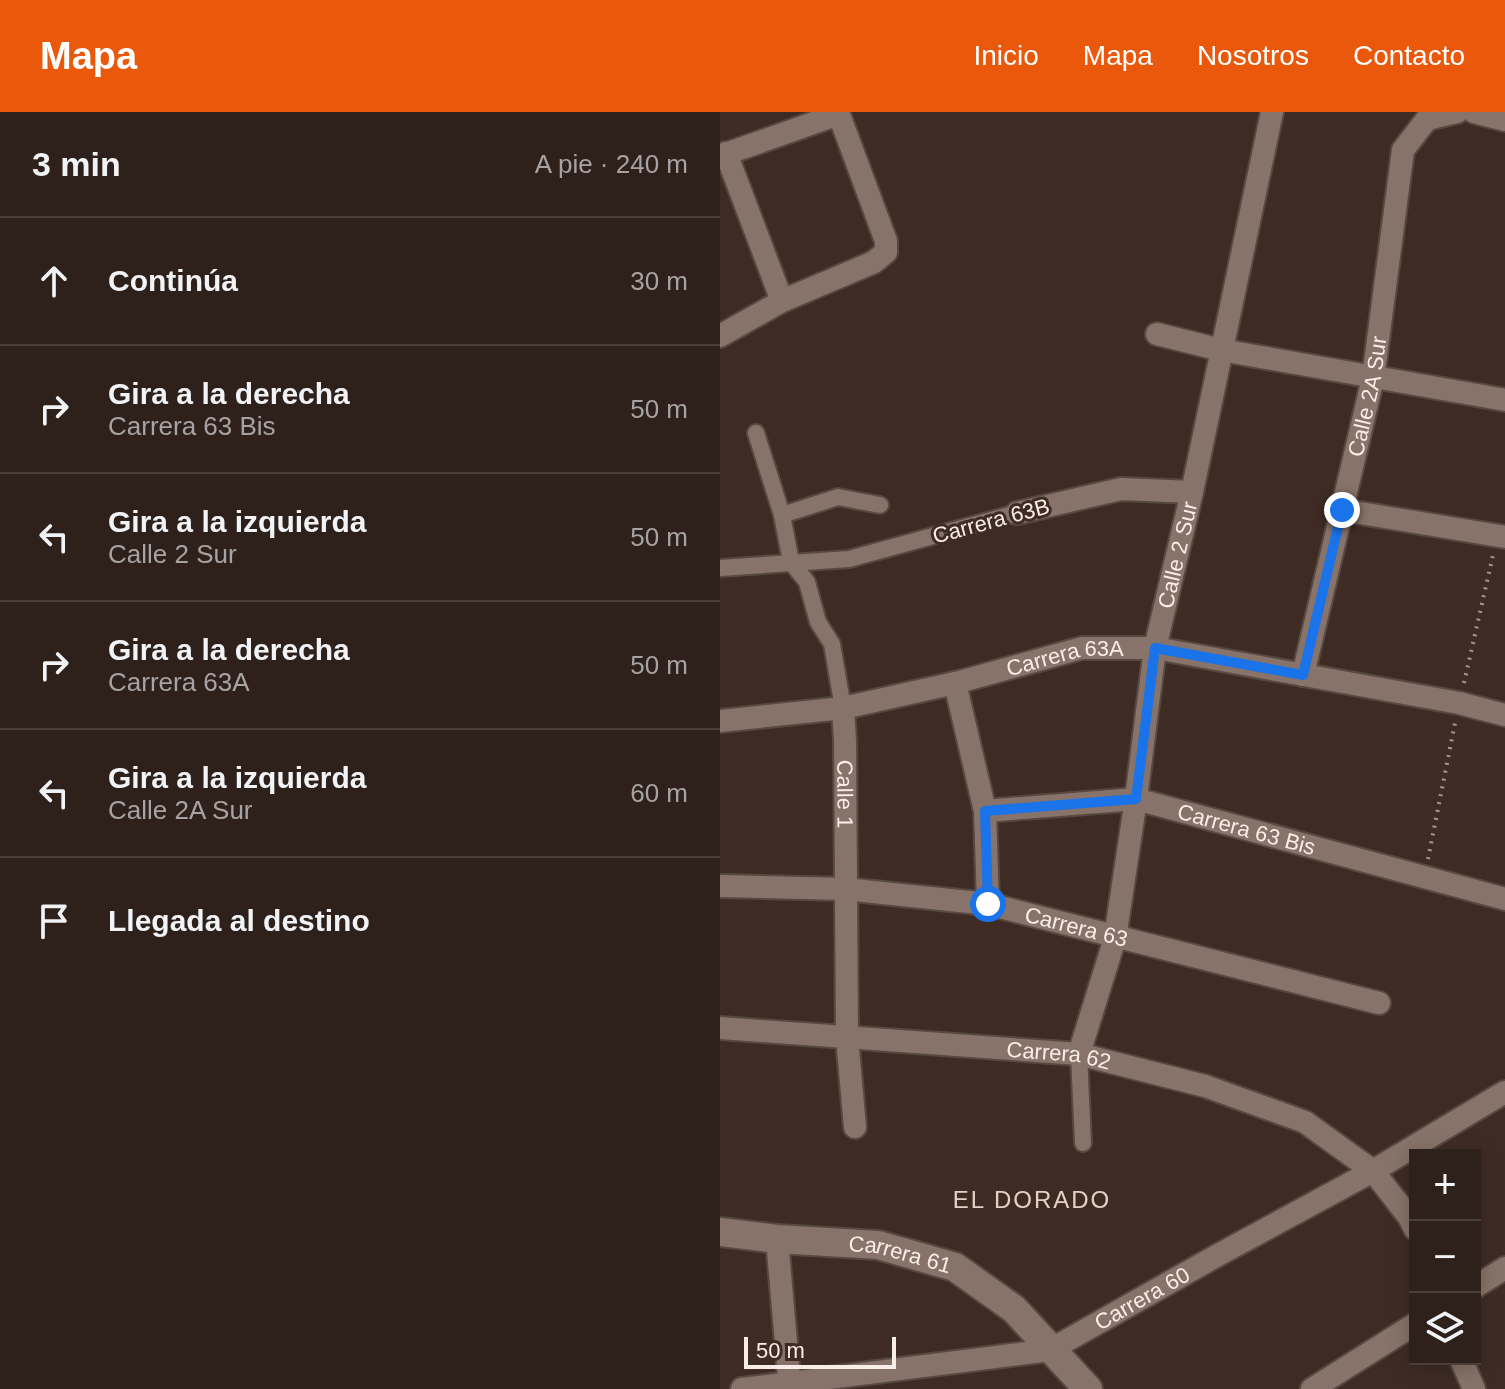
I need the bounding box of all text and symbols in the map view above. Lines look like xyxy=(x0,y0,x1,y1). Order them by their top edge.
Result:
text: Mapa xyxy=(40,35,137,77)
text: Inicio xyxy=(973,40,1039,71)
text: Mapa xyxy=(1083,40,1153,71)
text: Nosotros xyxy=(1197,40,1309,71)
text: Contacto xyxy=(1353,40,1465,71)
text: 3 min xyxy=(32,145,121,183)
text: A pie · 240 m xyxy=(535,149,688,179)
icon: ahead xyxy=(32,259,76,303)
text: Continúa xyxy=(108,264,238,297)
text: 30 m xyxy=(630,266,688,296)
street label: Calle 2A Sur xyxy=(1342,335,1391,459)
text: Gira a la derecha xyxy=(108,377,350,410)
icon: right xyxy=(32,387,76,431)
text: 50 m xyxy=(630,394,688,424)
text: Carrera 63 Bis xyxy=(108,411,276,441)
route end xyxy=(1324,492,1360,528)
street label: Carrera 63B xyxy=(930,493,1052,549)
street label: Calle 2 Sur xyxy=(1152,499,1202,611)
text: Gira a la izquierda xyxy=(108,505,366,538)
icon: left xyxy=(32,515,76,559)
text: 50 m xyxy=(630,522,688,552)
text: Calle 2 Sur xyxy=(108,539,237,569)
text: Gira a la derecha xyxy=(108,633,350,666)
street label: Carrera 63A xyxy=(1003,635,1124,681)
icon: right xyxy=(32,643,76,687)
text: 50 m xyxy=(630,650,688,680)
text: Carrera 63A xyxy=(108,667,250,697)
street label: Calle 1 xyxy=(833,760,858,828)
text: Gira a la izquierda xyxy=(108,761,366,794)
icon: left xyxy=(32,771,76,815)
text: 60 m xyxy=(630,778,688,808)
text: Calle 2A Sur xyxy=(108,795,253,825)
street label: Carrera 63 Bis xyxy=(1175,798,1318,860)
route start xyxy=(970,886,1006,922)
icon: arrive xyxy=(32,899,76,943)
street label: Carrera 63 xyxy=(1022,901,1130,951)
text: Llegada al destino xyxy=(108,904,370,937)
street label: Carrera 62 xyxy=(1006,1036,1114,1074)
map controls xyxy=(1409,1149,1481,1365)
button: + xyxy=(1409,1149,1481,1221)
district label: EL DORADO xyxy=(953,1186,1111,1213)
button: − xyxy=(1409,1221,1481,1293)
street label: Carrera 61 xyxy=(848,1231,955,1278)
street label: Carrera 60 xyxy=(1090,1261,1194,1335)
button: layers xyxy=(1409,1293,1481,1365)
scale bar xyxy=(744,1333,896,1369)
text: 50 m xyxy=(756,1338,805,1363)

